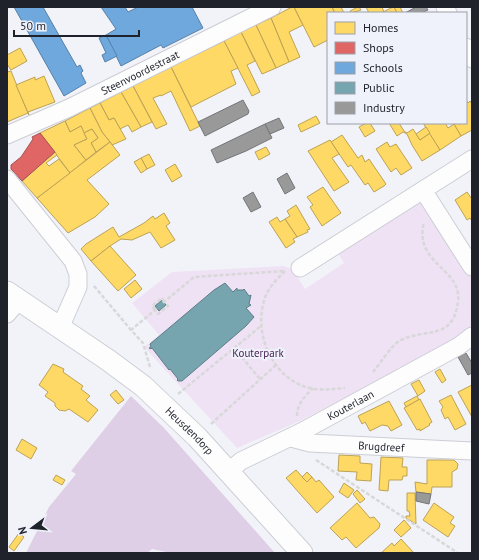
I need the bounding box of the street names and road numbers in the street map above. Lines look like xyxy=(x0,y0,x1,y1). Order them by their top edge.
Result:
street label: Steenvoordestraat xyxy=(99,47,182,98)
street label: Kouterlaan xyxy=(325,387,376,423)
street label: Heusdendorp xyxy=(162,404,217,458)
street label: Brugdreef xyxy=(358,438,405,455)

